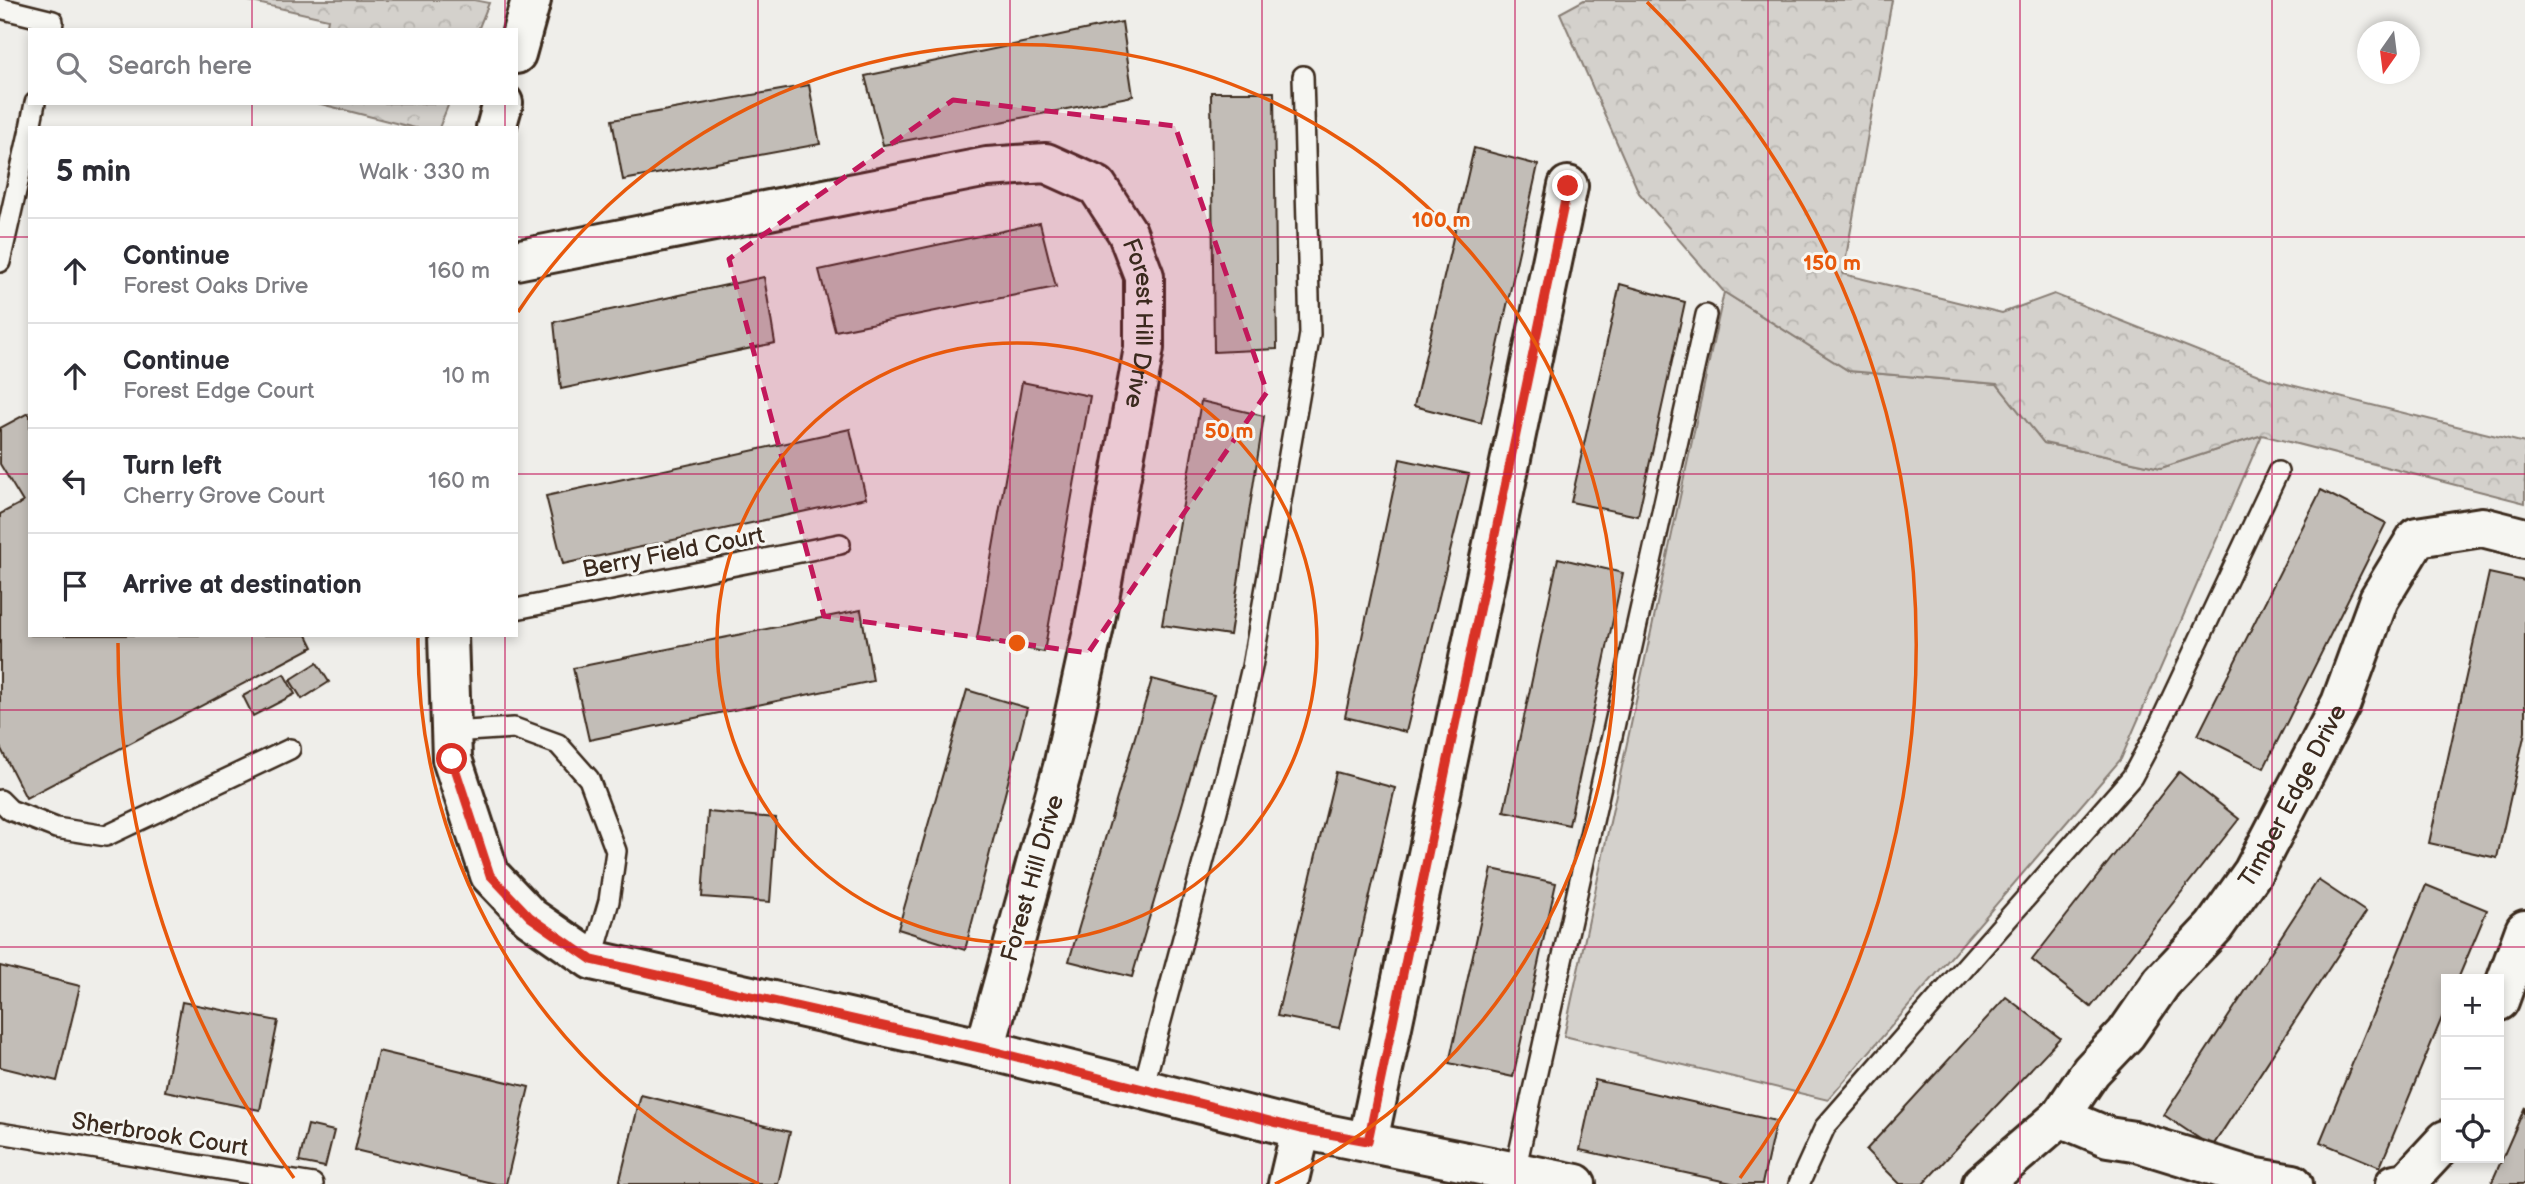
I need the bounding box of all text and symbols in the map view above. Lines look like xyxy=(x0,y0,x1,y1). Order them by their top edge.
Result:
north arrow xyxy=(2357,21,2420,84)
search box xyxy=(28,28,518,105)
icon: search xyxy=(52,48,90,86)
text: Search here xyxy=(108,51,252,82)
text: 5 min xyxy=(56,154,131,190)
text: Walk · 330 m xyxy=(359,158,490,186)
route end xyxy=(1552,170,1583,201)
text: 100 m xyxy=(1412,208,1470,233)
street label: Forest Hill Drive xyxy=(1116,234,1158,410)
text: Continue xyxy=(123,241,230,272)
text: 150 m xyxy=(1803,251,1861,276)
icon: ahead xyxy=(56,252,94,290)
text: 160 m xyxy=(428,257,490,285)
text: Forest Oaks Drive xyxy=(123,272,308,300)
text: Continue xyxy=(123,346,230,377)
icon: ahead xyxy=(56,357,94,395)
text: 10 m xyxy=(442,362,490,390)
text: Forest Edge Court xyxy=(123,377,314,405)
text: 50 m xyxy=(1205,419,1253,444)
text: Turn left xyxy=(123,451,222,482)
icon: left xyxy=(56,462,94,500)
text: 160 m xyxy=(428,467,490,495)
text: Cherry Grove Court xyxy=(123,482,325,510)
street label: Berry Field Court xyxy=(580,521,767,584)
icon: arrive xyxy=(56,567,94,605)
text: Arrive at destination xyxy=(123,570,362,601)
centre of rings xyxy=(1005,631,1029,655)
street label: Timber Edge Drive xyxy=(2233,699,2353,893)
route start xyxy=(436,743,467,774)
street label: Forest Hill Drive xyxy=(995,791,1070,965)
map controls xyxy=(2441,974,2504,1163)
button: + xyxy=(2441,974,2504,1037)
button: − xyxy=(2441,1037,2504,1100)
button: locate xyxy=(2441,1100,2504,1163)
street label: Sherbrook Court xyxy=(70,1106,251,1163)

